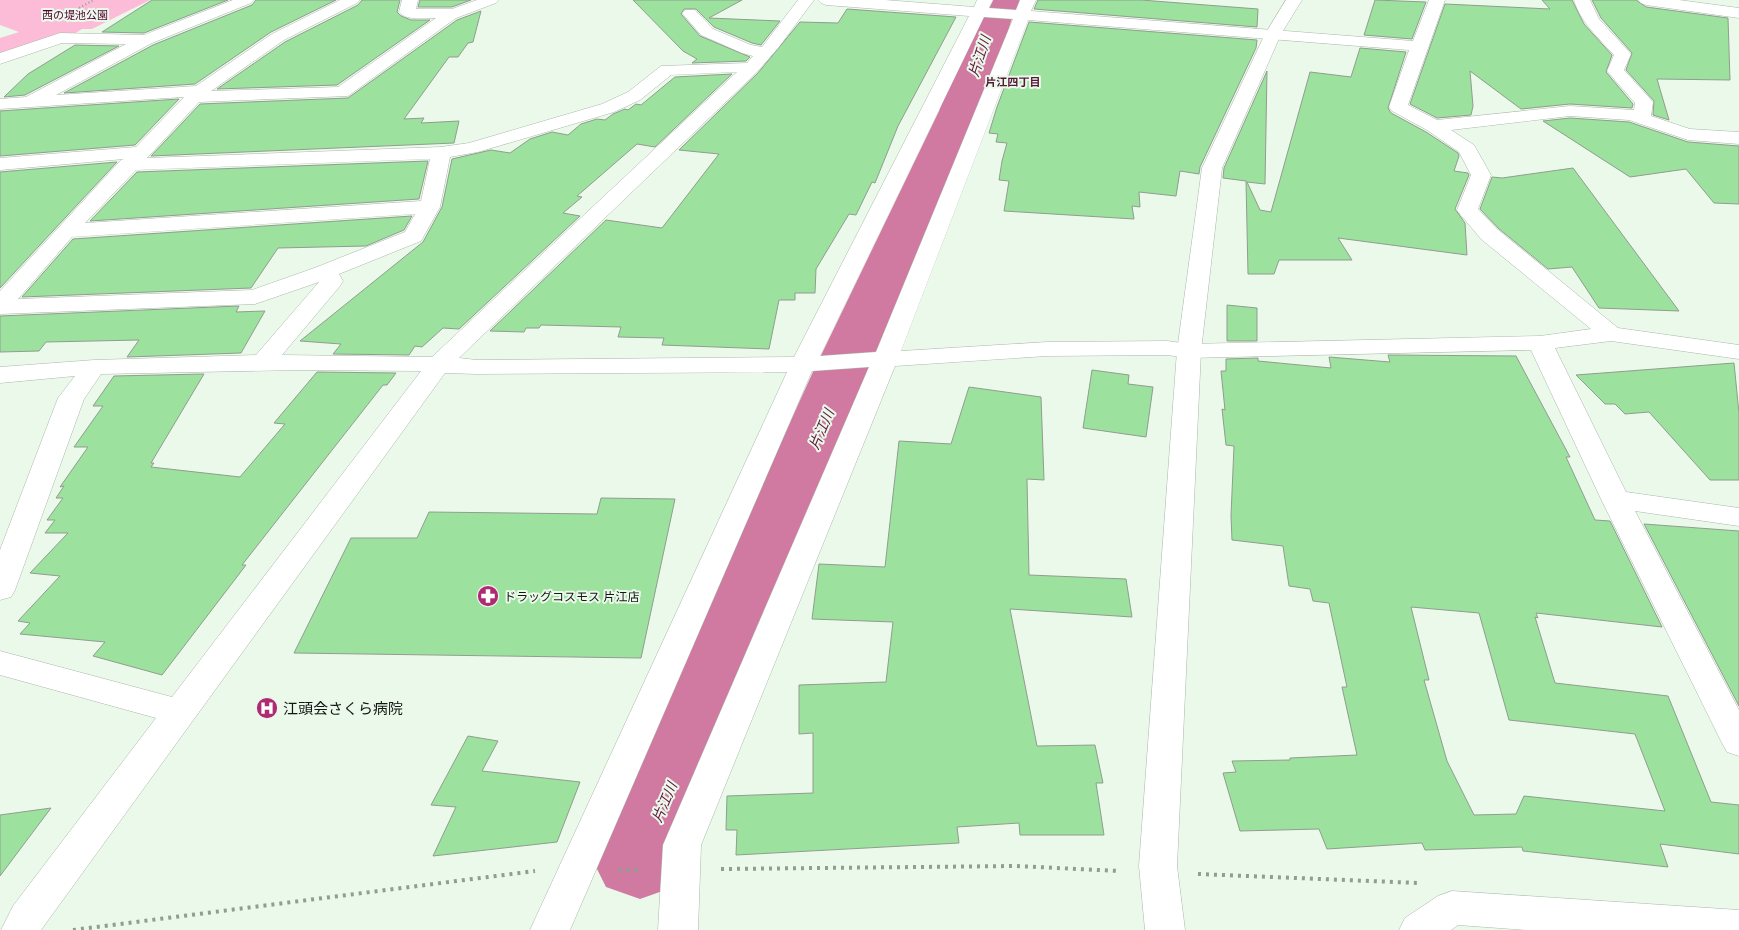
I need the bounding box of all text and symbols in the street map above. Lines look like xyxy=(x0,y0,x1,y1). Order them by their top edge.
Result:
park label: 西の堤池公園 xyxy=(42,8,108,22)
water label: 片江川 xyxy=(964,31,994,79)
district label: 片江四丁目 xyxy=(986,75,1041,89)
water label: 片江川 xyxy=(805,405,838,452)
pharmacy icon: ドラッグコスモス 片江店 xyxy=(476,584,500,608)
place label: ドラッグコスモス 片江店 xyxy=(504,589,639,604)
hospital icon: 江頭会さくら病院 xyxy=(255,696,279,720)
place label: 江頭会さくら病院 xyxy=(283,699,403,718)
water label: 片江川 xyxy=(648,778,681,825)

